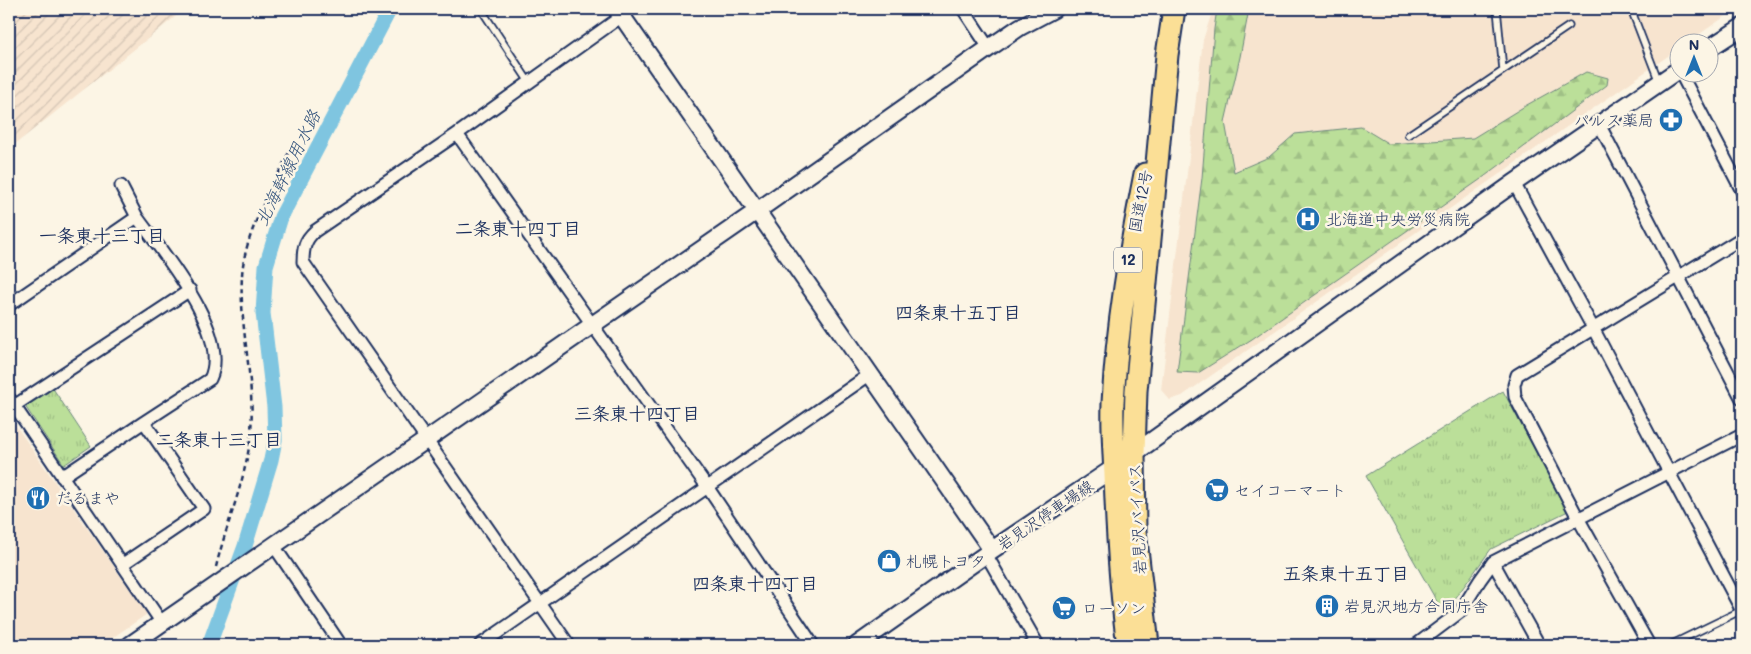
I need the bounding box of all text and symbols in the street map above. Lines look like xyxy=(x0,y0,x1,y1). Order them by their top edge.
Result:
north arrow xyxy=(1668,32,1718,82)
text: N xyxy=(1689,35,1699,54)
water label: 北海幹線用水路 xyxy=(249,105,326,229)
pharmacy icon: パルス薬局 xyxy=(1658,107,1684,133)
place label: パルス薬局 xyxy=(1574,109,1654,130)
street label: 国道12号 xyxy=(1123,167,1156,234)
hospital icon: 北海道中央労災病院 xyxy=(1295,206,1321,232)
place label: 北海道中央労災病院 xyxy=(1326,208,1470,229)
district label: 二条東十四丁目 xyxy=(455,216,581,240)
district label: 一条東十三丁目 xyxy=(39,223,165,247)
road number: 12 xyxy=(1114,248,1142,272)
district label: 四条東十五丁目 xyxy=(895,300,1021,324)
district label: 三条東十四丁目 xyxy=(574,401,700,425)
district label: 二条東十三丁目 xyxy=(156,427,282,451)
street label: 岩見沢バイパス xyxy=(1123,463,1150,575)
street label: 岩見沢停車場線 xyxy=(992,475,1097,555)
supermarket icon: セイコーマート xyxy=(1204,477,1230,503)
place label: セイコーマート xyxy=(1234,479,1346,500)
restaurant icon: だるまや xyxy=(25,485,51,511)
place label: だるまや xyxy=(56,487,120,508)
shop icon: 札幌トヨタ xyxy=(876,548,902,574)
place label: 札幌トヨタ xyxy=(906,550,986,571)
district label: 五条東十五丁目 xyxy=(1283,561,1409,585)
district label: 四条東十四丁目 xyxy=(692,571,818,595)
building icon: 岩見沢地方合同庁舎 xyxy=(1314,593,1340,619)
supermarket icon: ローソン xyxy=(1051,595,1077,621)
place label: 岩見沢地方合同庁舎 xyxy=(1344,595,1488,616)
place label: ローソン xyxy=(1082,597,1146,618)

